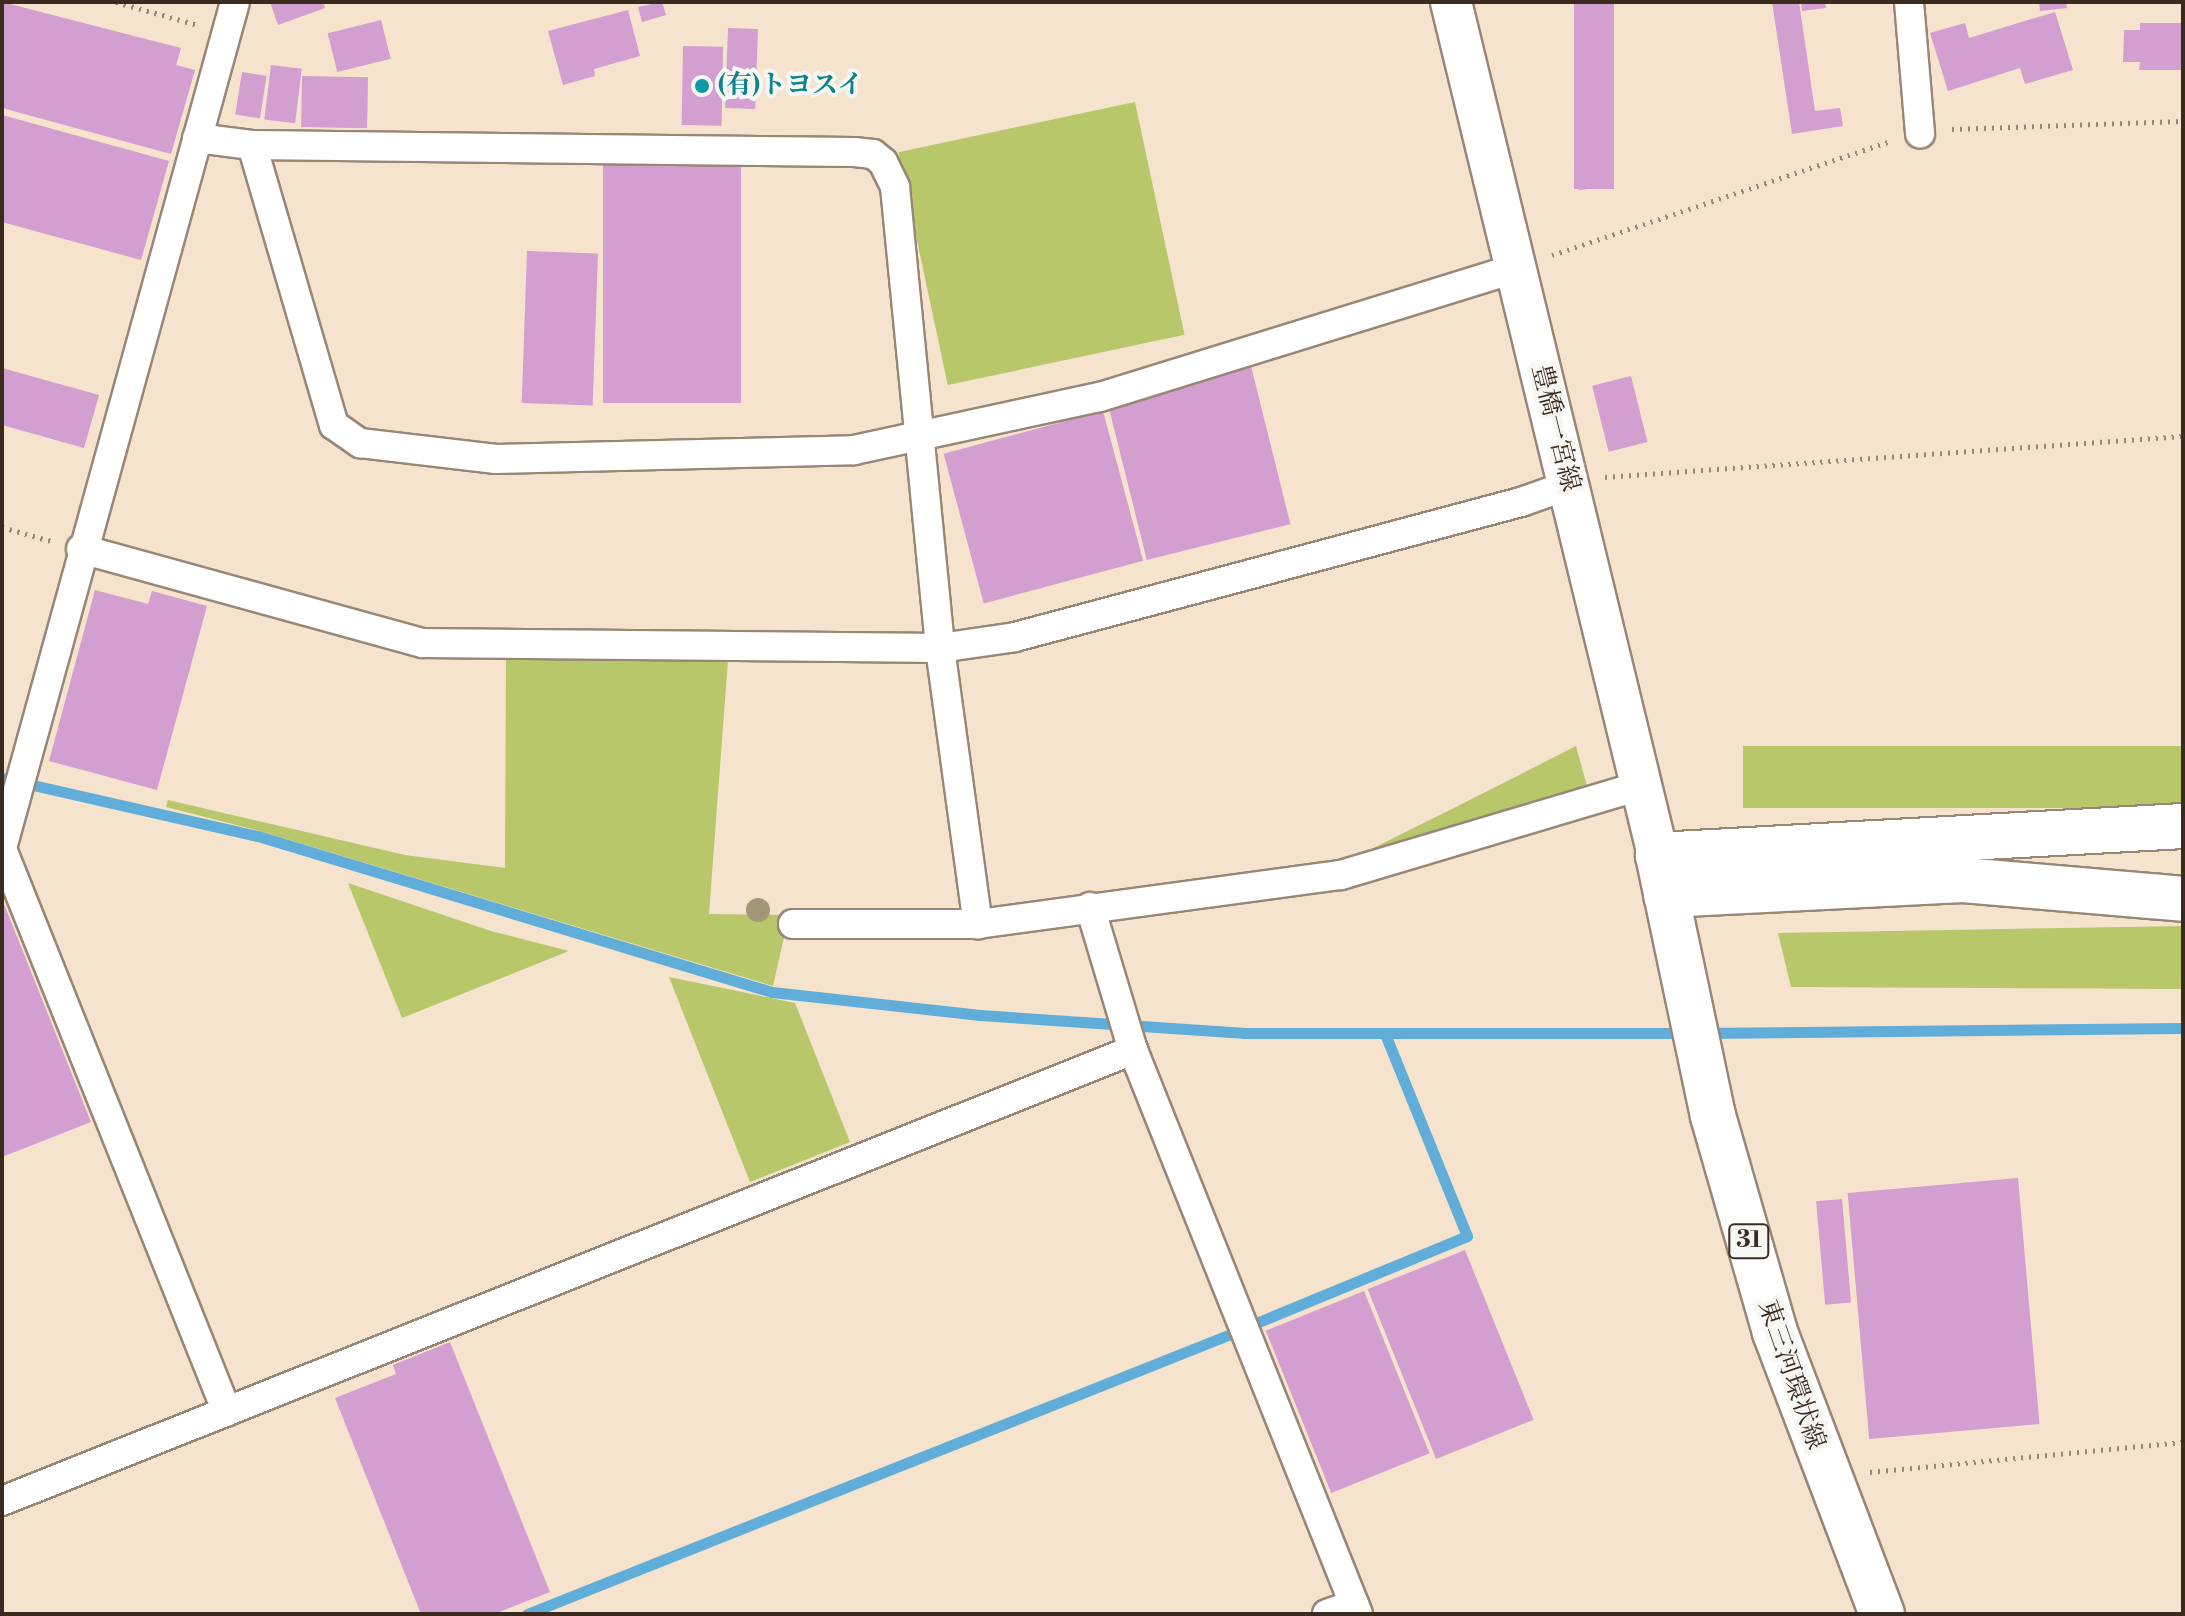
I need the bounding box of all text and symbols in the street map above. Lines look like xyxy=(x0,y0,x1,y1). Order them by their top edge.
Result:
place label: (有)トヨスイ xyxy=(718,70,864,102)
marker: (有)トヨスイ xyxy=(693,77,711,95)
street label: 豊橋一宮線 xyxy=(1524,361,1586,495)
road number: 31 xyxy=(1727,1221,1771,1261)
street label: 東三河環状線 xyxy=(1751,1296,1831,1454)

